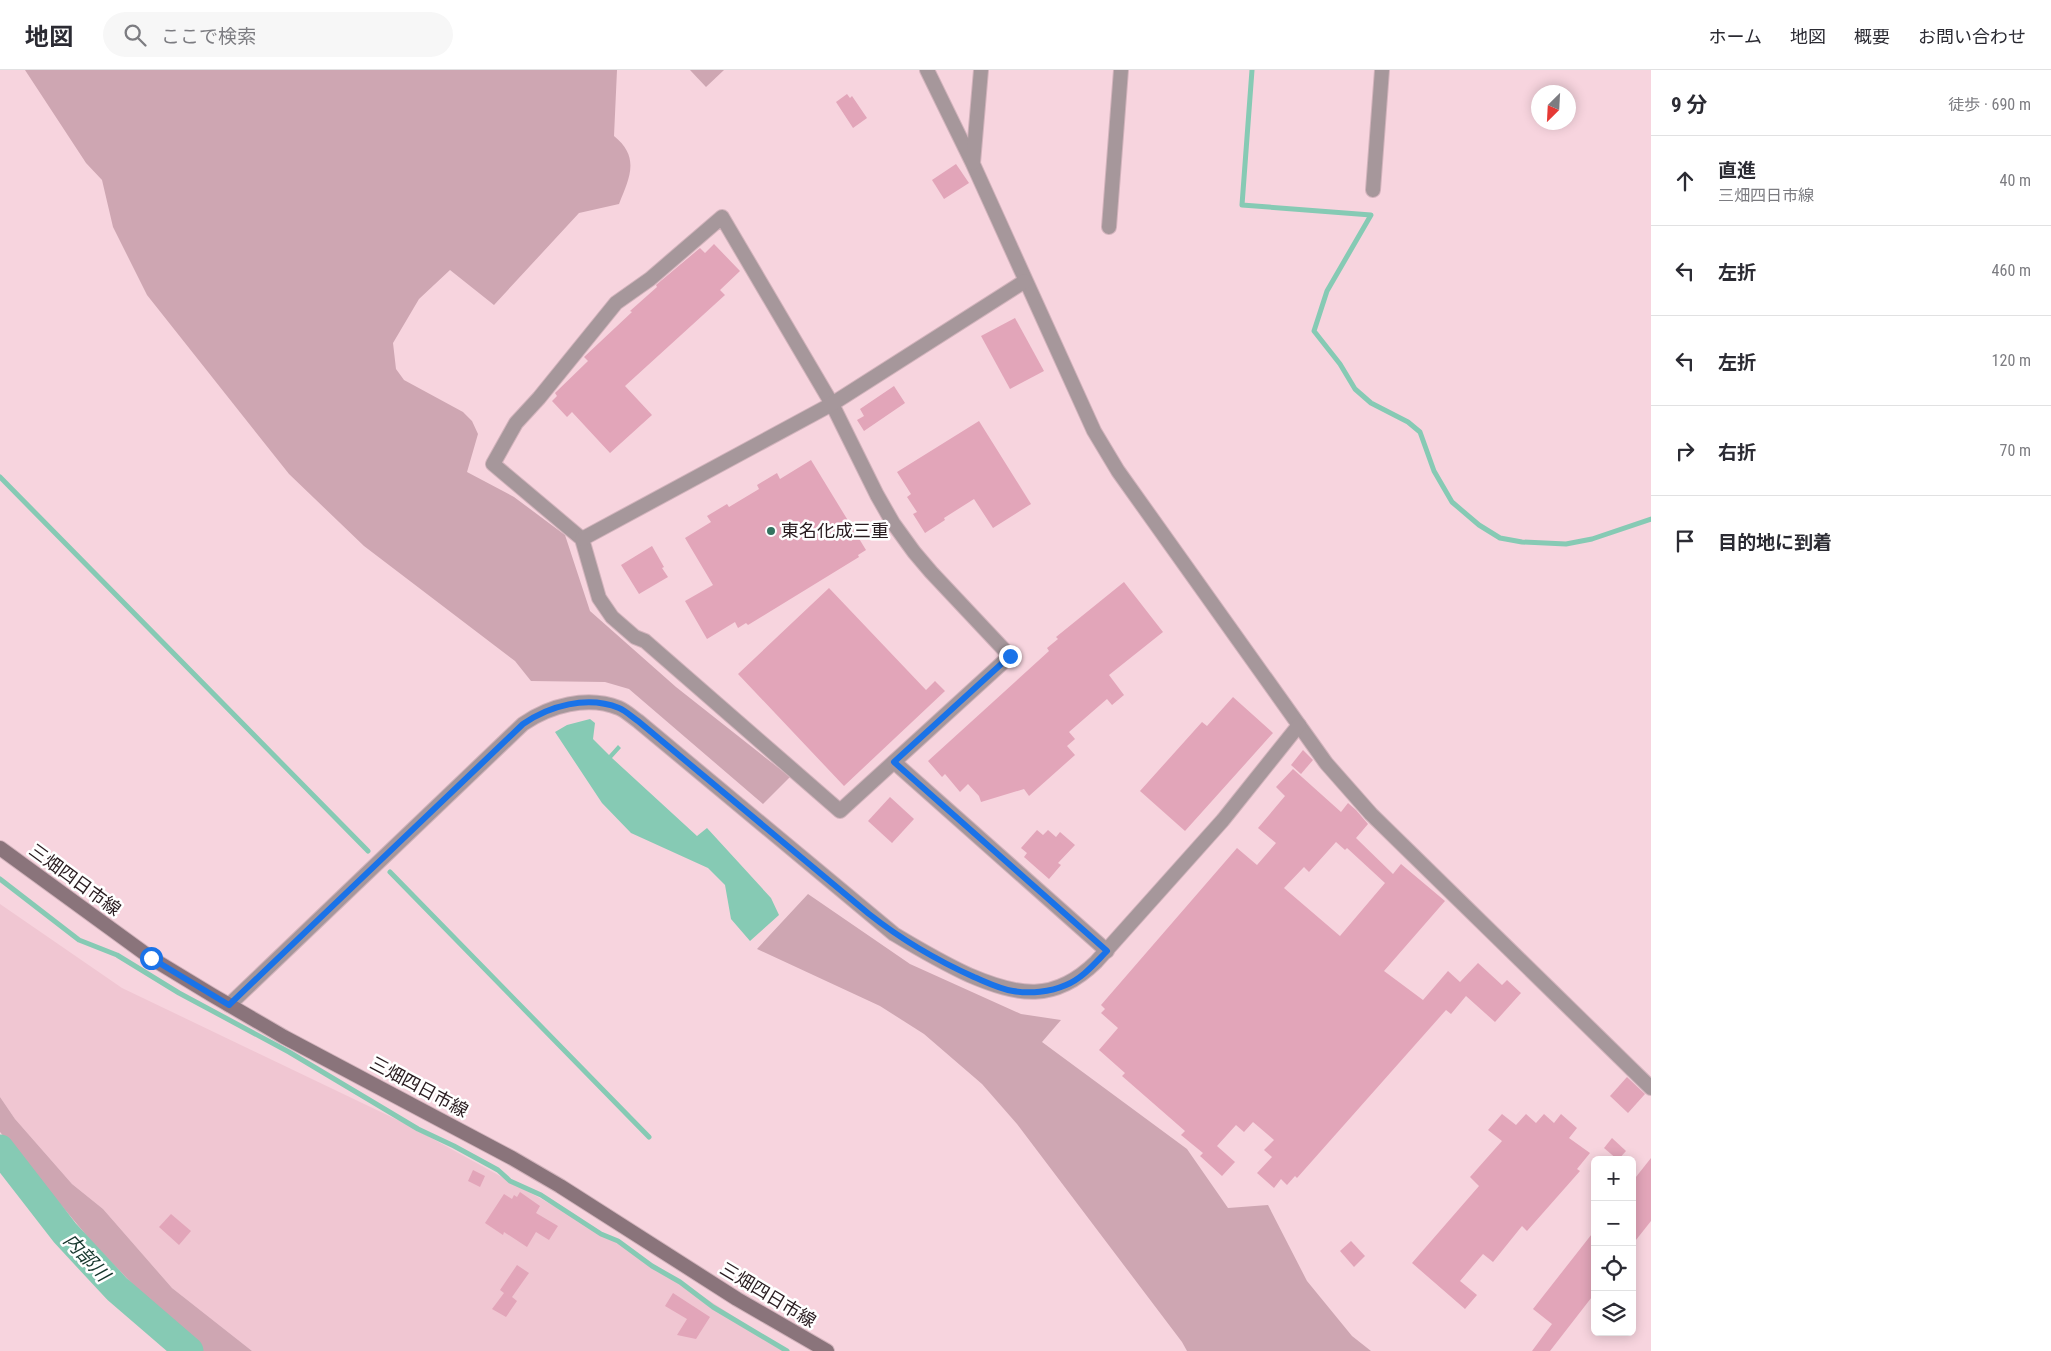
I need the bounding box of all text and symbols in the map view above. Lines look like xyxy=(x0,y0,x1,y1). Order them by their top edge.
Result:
search box xyxy=(103,12,453,57)
icon: search xyxy=(121,21,149,49)
text: 地図 xyxy=(25,23,73,51)
text: ここで検索 xyxy=(161,25,256,48)
text: ホーム xyxy=(1709,26,1762,47)
text: 地図 xyxy=(1790,26,1826,47)
text: 概要 xyxy=(1854,26,1890,47)
text: お問い合わせ xyxy=(1918,26,2026,47)
north arrow xyxy=(1531,85,1576,130)
text: 9 分 xyxy=(1671,93,1707,117)
text: 徒歩 · 690 m xyxy=(1948,95,2031,114)
text: 直進 xyxy=(1718,159,1756,182)
icon: ahead xyxy=(1671,167,1699,195)
text: 40 m xyxy=(1999,171,2031,190)
text: 三畑四日市線 xyxy=(1718,186,1814,205)
icon: left xyxy=(1671,257,1699,285)
text: 左折 xyxy=(1718,261,1756,284)
text: 460 m xyxy=(1992,261,2031,280)
icon: left xyxy=(1671,347,1699,375)
text: 左折 xyxy=(1718,351,1756,374)
text: 120 m xyxy=(1992,351,2031,370)
icon: right xyxy=(1671,437,1699,465)
text: 右折 xyxy=(1718,441,1756,464)
text: 70 m xyxy=(1999,441,2031,460)
place label: 東名化成三重 xyxy=(781,520,889,541)
marker: 東名化成三重 xyxy=(765,525,777,537)
icon: arrive xyxy=(1671,527,1699,555)
text: 目的地に到着 xyxy=(1718,531,1832,554)
route end xyxy=(999,645,1022,668)
street label: 三畑四日市線 xyxy=(25,839,125,920)
route start xyxy=(140,947,163,970)
street label: 三畑四日市線 xyxy=(367,1052,472,1121)
map controls xyxy=(1591,1156,1636,1336)
button: + xyxy=(1591,1156,1636,1201)
button: − xyxy=(1591,1201,1636,1246)
water label: 内部川 xyxy=(59,1229,116,1287)
button: locate xyxy=(1591,1246,1636,1291)
street label: 三畑四日市線 xyxy=(717,1258,820,1331)
button: layers xyxy=(1591,1291,1636,1336)

